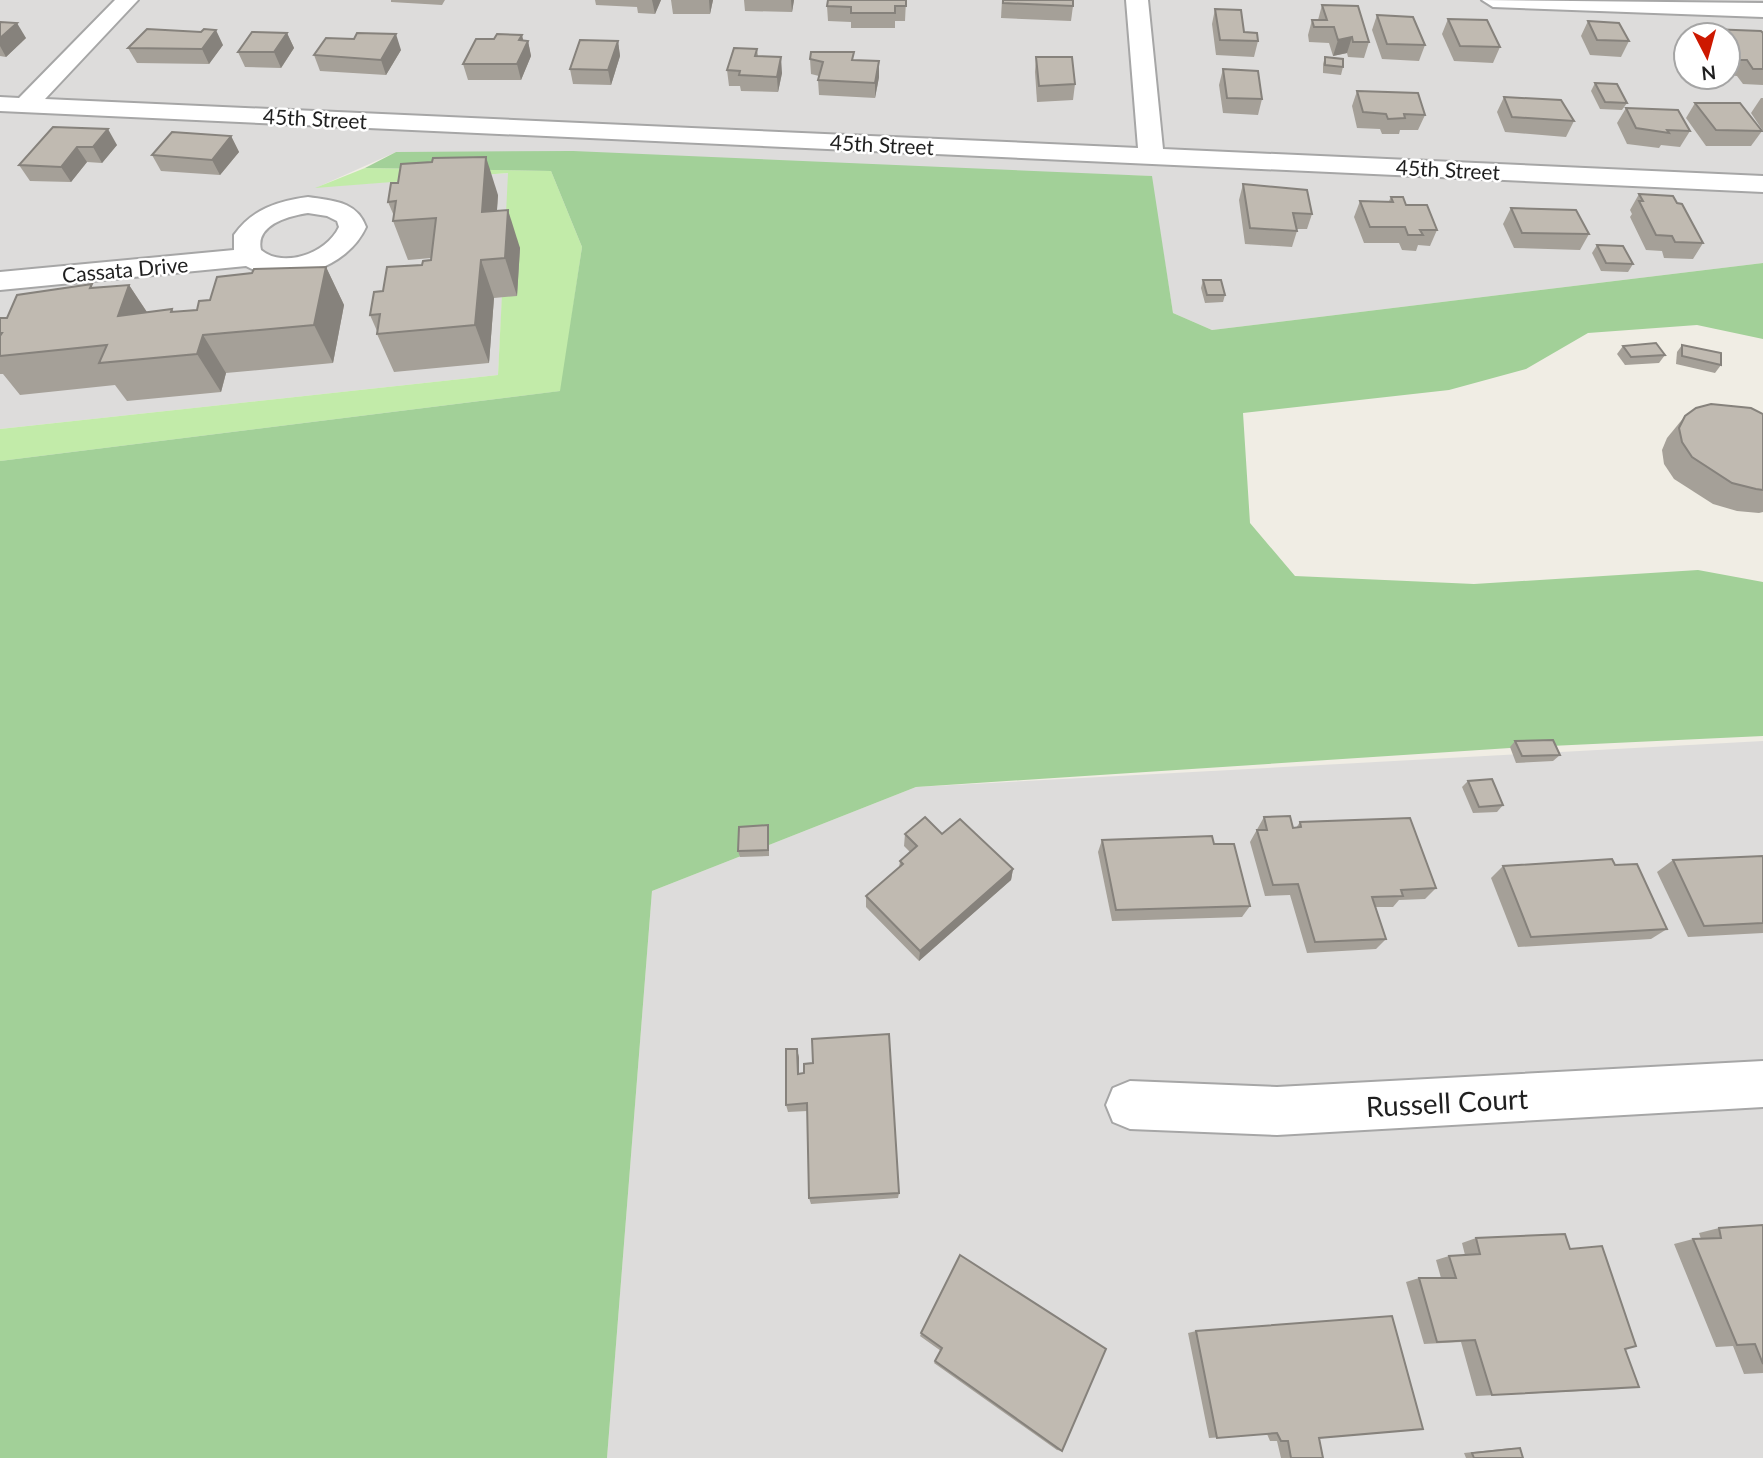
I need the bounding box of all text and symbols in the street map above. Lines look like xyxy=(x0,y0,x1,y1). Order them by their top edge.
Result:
north arrow xyxy=(1672,21,1742,91)
text: N xyxy=(1700,61,1717,86)
street label: 45th Street xyxy=(262,103,368,133)
street label: 45th Street xyxy=(829,129,935,159)
street label: 45th Street xyxy=(1395,154,1501,184)
street label: Cassata Drive xyxy=(61,251,189,287)
street label: Russell Court xyxy=(1365,1081,1529,1123)

